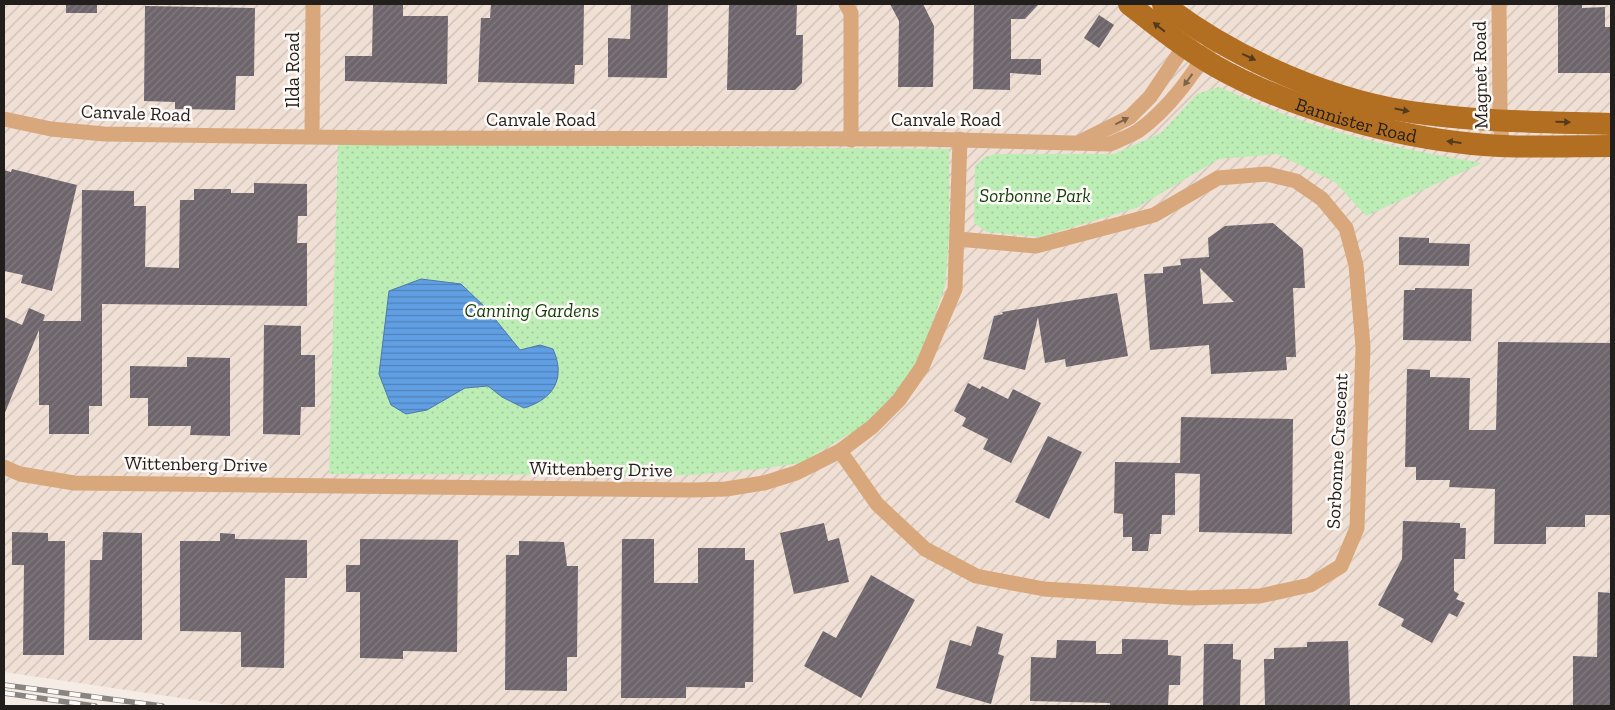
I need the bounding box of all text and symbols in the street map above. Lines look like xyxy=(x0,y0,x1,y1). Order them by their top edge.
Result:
street label: Magnet Road xyxy=(1468,20,1492,129)
one-way arrow xyxy=(1153,22,1166,33)
street label: Ilda Road xyxy=(281,31,304,108)
one-way arrow xyxy=(1242,53,1256,61)
one-way arrow xyxy=(1183,73,1193,87)
street label: Bannister Road xyxy=(1292,92,1420,147)
street label: Canvale Road xyxy=(81,100,192,126)
one-way arrow xyxy=(1394,106,1410,114)
street label: Canvale Road xyxy=(486,108,597,131)
street label: Canvale Road xyxy=(891,108,1002,131)
one-way arrow xyxy=(1115,117,1129,125)
one-way arrow xyxy=(1556,119,1572,127)
one-way arrow xyxy=(1446,138,1462,146)
park label: Sorbonne Park xyxy=(979,184,1091,207)
park label: Canning Gardens xyxy=(465,299,599,322)
street label: Sorbonne Crescent xyxy=(1321,373,1353,529)
street label: Wittenberg Drive xyxy=(124,451,268,477)
street label: Wittenberg Drive xyxy=(529,456,673,482)

